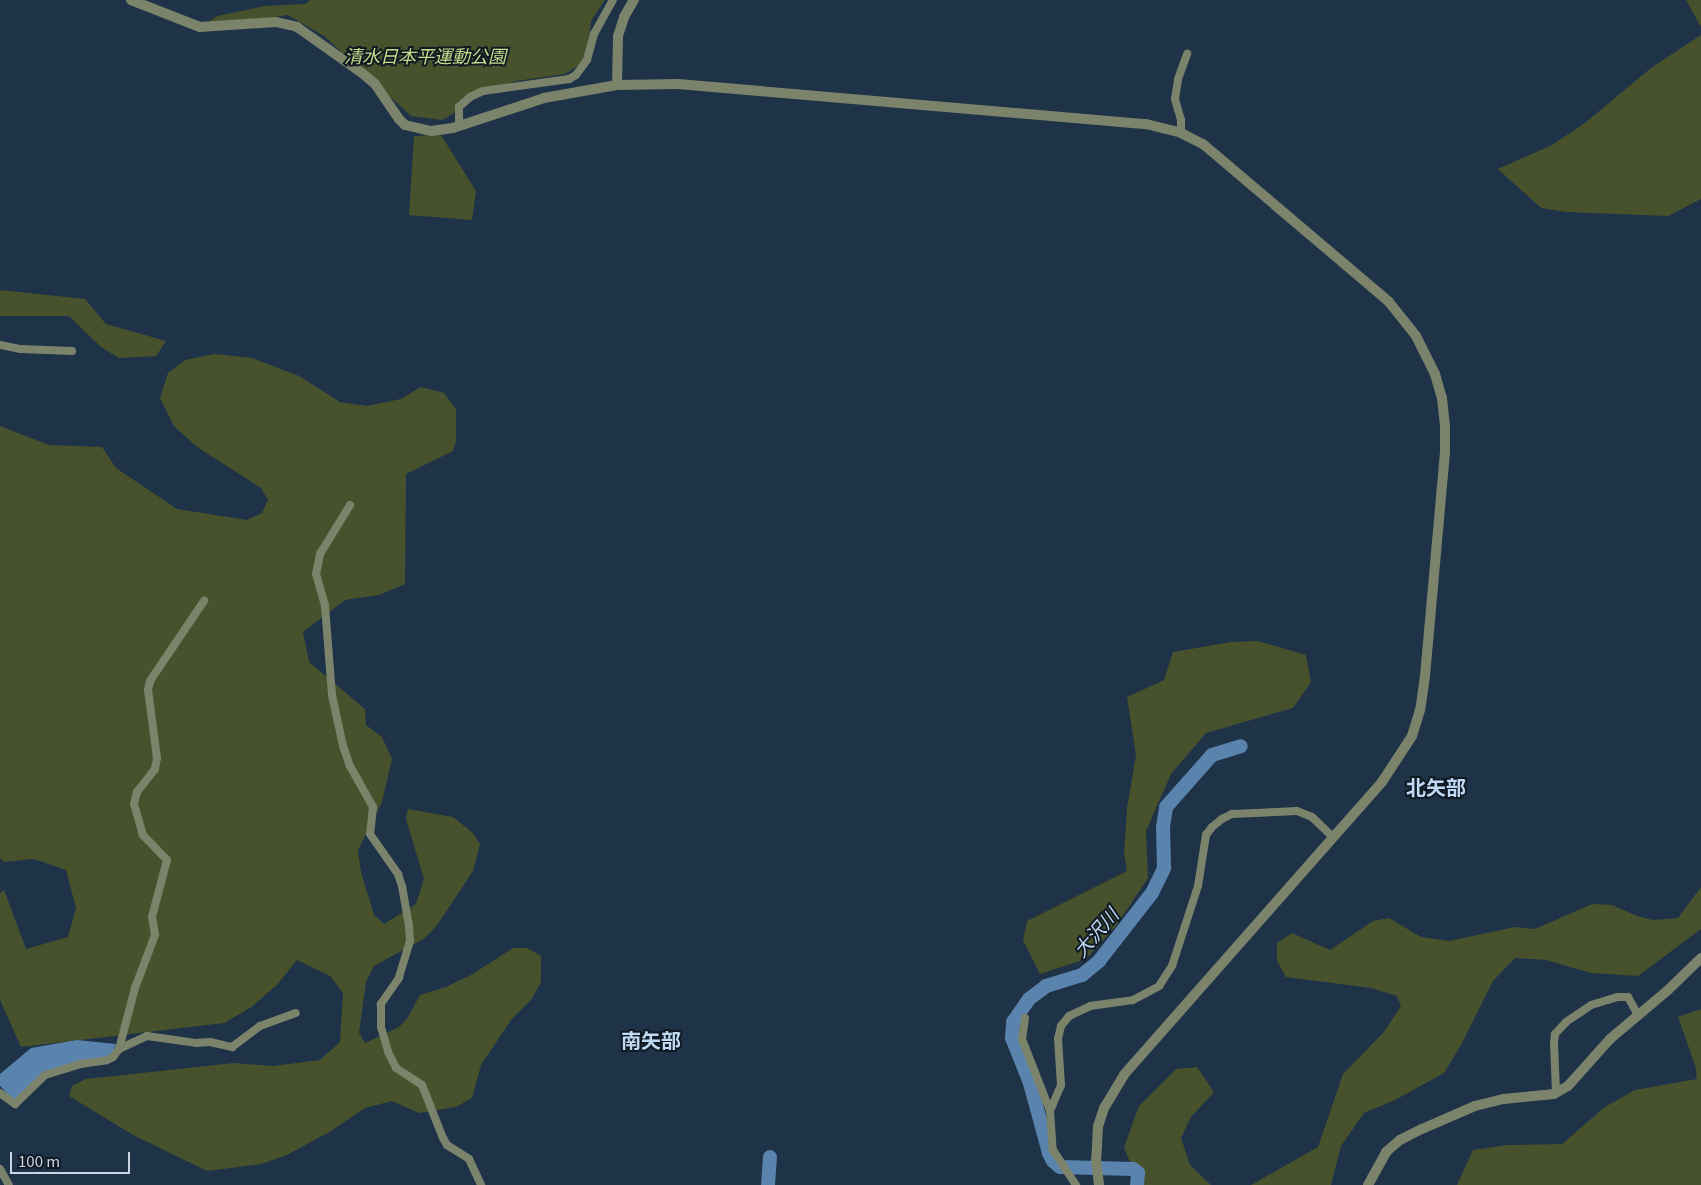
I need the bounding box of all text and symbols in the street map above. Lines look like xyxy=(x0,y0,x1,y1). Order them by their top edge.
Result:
park label: 清水日本平運動公園 xyxy=(344,44,506,66)
district label: 北矢部 xyxy=(1406,774,1466,798)
water label: 大沢川 xyxy=(1068,903,1122,961)
district label: 南矢部 xyxy=(621,1027,681,1051)
scale bar xyxy=(12,1142,132,1174)
text: 100 m xyxy=(18,1150,60,1171)

